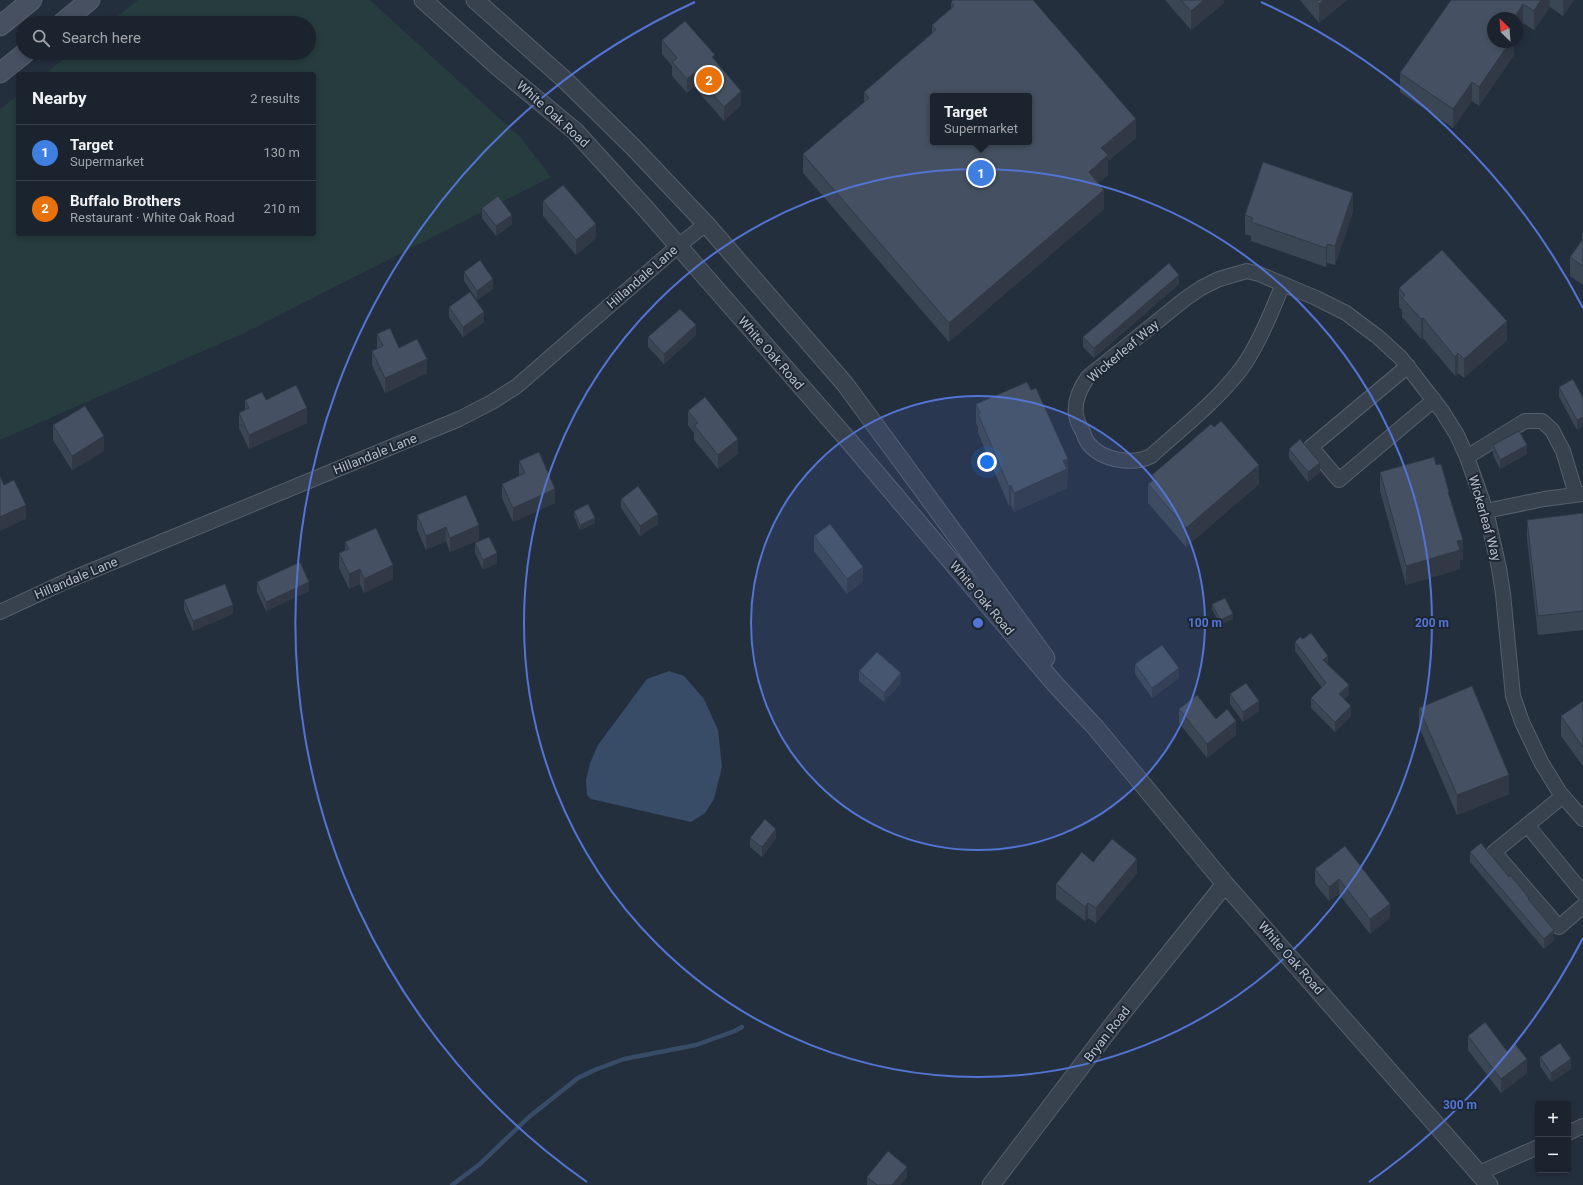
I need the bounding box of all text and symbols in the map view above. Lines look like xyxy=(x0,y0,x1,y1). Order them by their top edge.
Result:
north arrow xyxy=(1487,12,1523,48)
search box xyxy=(16,16,316,60)
icon: search xyxy=(30,27,52,49)
text: Search here xyxy=(62,29,141,47)
pin: 2 xyxy=(696,65,722,95)
street label: White Oak Road xyxy=(514,78,592,150)
text: Nearby xyxy=(32,88,87,108)
text: 2 results xyxy=(250,91,300,106)
popup xyxy=(930,93,1032,145)
text: Target xyxy=(944,103,987,121)
text: Supermarket xyxy=(944,121,1018,136)
text: Target xyxy=(70,136,113,154)
text: 1 xyxy=(41,145,49,160)
text: 130 m xyxy=(263,145,300,160)
text: Supermarket xyxy=(70,154,144,169)
pin: 1 xyxy=(968,158,994,188)
text: Buffalo Brothers xyxy=(70,192,181,210)
text: 2 xyxy=(41,201,49,216)
text: 210 m xyxy=(263,201,300,216)
text: Restaurant · White Oak Road xyxy=(70,210,235,225)
street label: Hillandale Lane xyxy=(604,242,681,312)
street label: White Oak Road xyxy=(735,313,807,393)
street label: Wickerleaf Way xyxy=(1084,317,1162,385)
street label: Hillandale Lane xyxy=(331,430,419,478)
your location xyxy=(977,452,997,472)
street label: Wickerleaf Way xyxy=(1466,473,1504,563)
street label: Hillandale Lane xyxy=(32,554,120,602)
street label: White Oak Road xyxy=(947,558,1017,638)
centre of rings xyxy=(971,616,985,630)
text: 100 m xyxy=(1188,616,1222,630)
text: 200 m xyxy=(1415,616,1449,630)
street label: White Oak Road xyxy=(1255,918,1327,998)
street label: Bryan Road xyxy=(1081,1003,1133,1065)
text: 300 m xyxy=(1443,1098,1477,1112)
map controls xyxy=(1535,1101,1571,1173)
button: + xyxy=(1535,1101,1571,1137)
button: − xyxy=(1535,1137,1571,1173)

